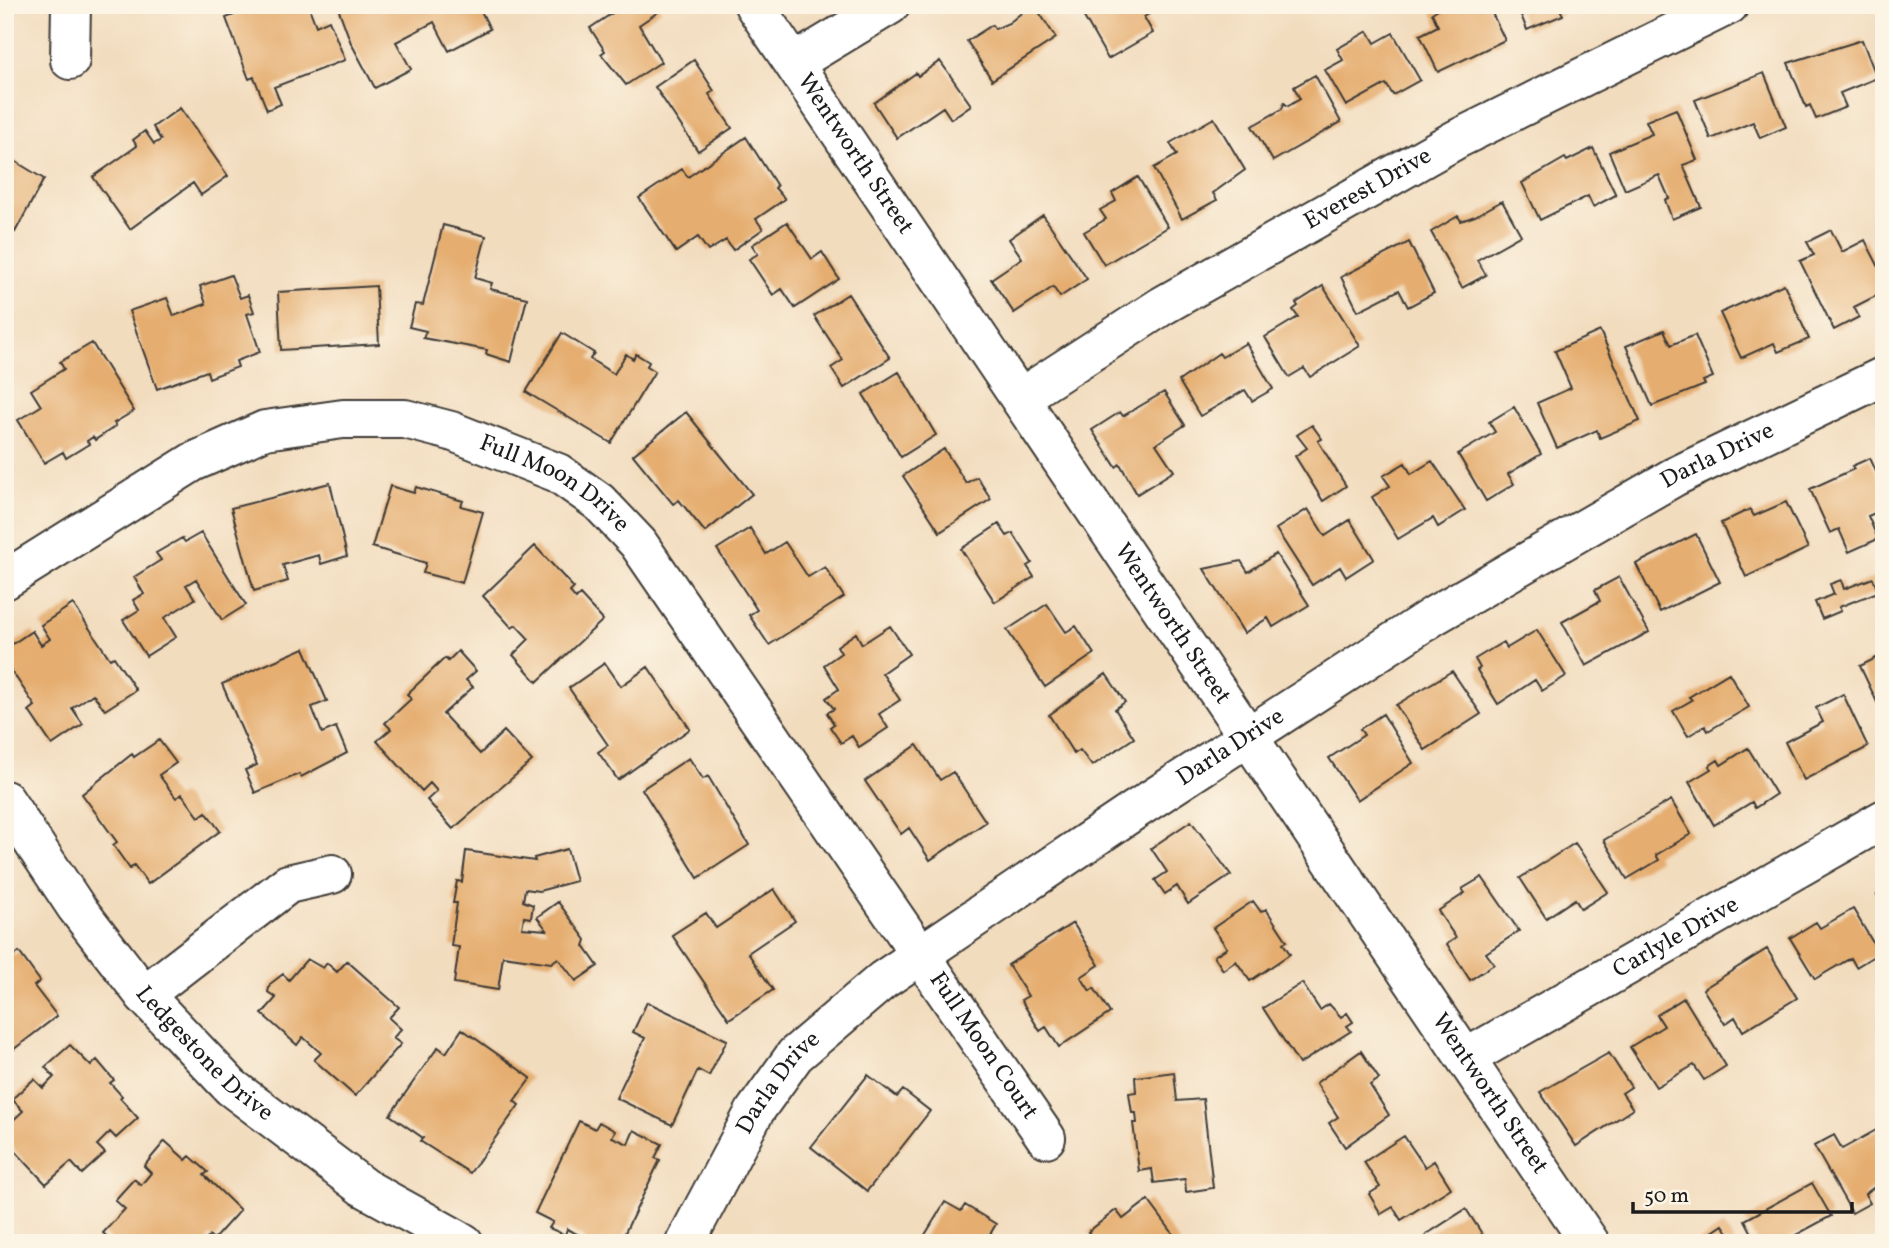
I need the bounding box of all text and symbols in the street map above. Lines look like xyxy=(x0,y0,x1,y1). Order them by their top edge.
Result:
street label: Wentworth Street xyxy=(788,67,921,242)
street label: Everest Drive xyxy=(1298,140,1438,239)
street label: Darla Drive xyxy=(1655,414,1780,498)
street label: Full Moon Drive xyxy=(474,427,637,541)
street label: Wentworth Street xyxy=(1105,537,1239,711)
street label: Darla Drive xyxy=(1170,700,1291,795)
street label: Carlyle Drive xyxy=(1607,888,1745,987)
street label: Full Moon Court xyxy=(920,965,1046,1127)
street label: Ledgestone Drive xyxy=(126,979,280,1130)
street label: Wentworth Street xyxy=(1423,1007,1556,1181)
street label: Darla Drive xyxy=(729,1023,828,1141)
scale bar xyxy=(1633,1171,1852,1215)
text: 50 m xyxy=(1644,1182,1689,1211)

